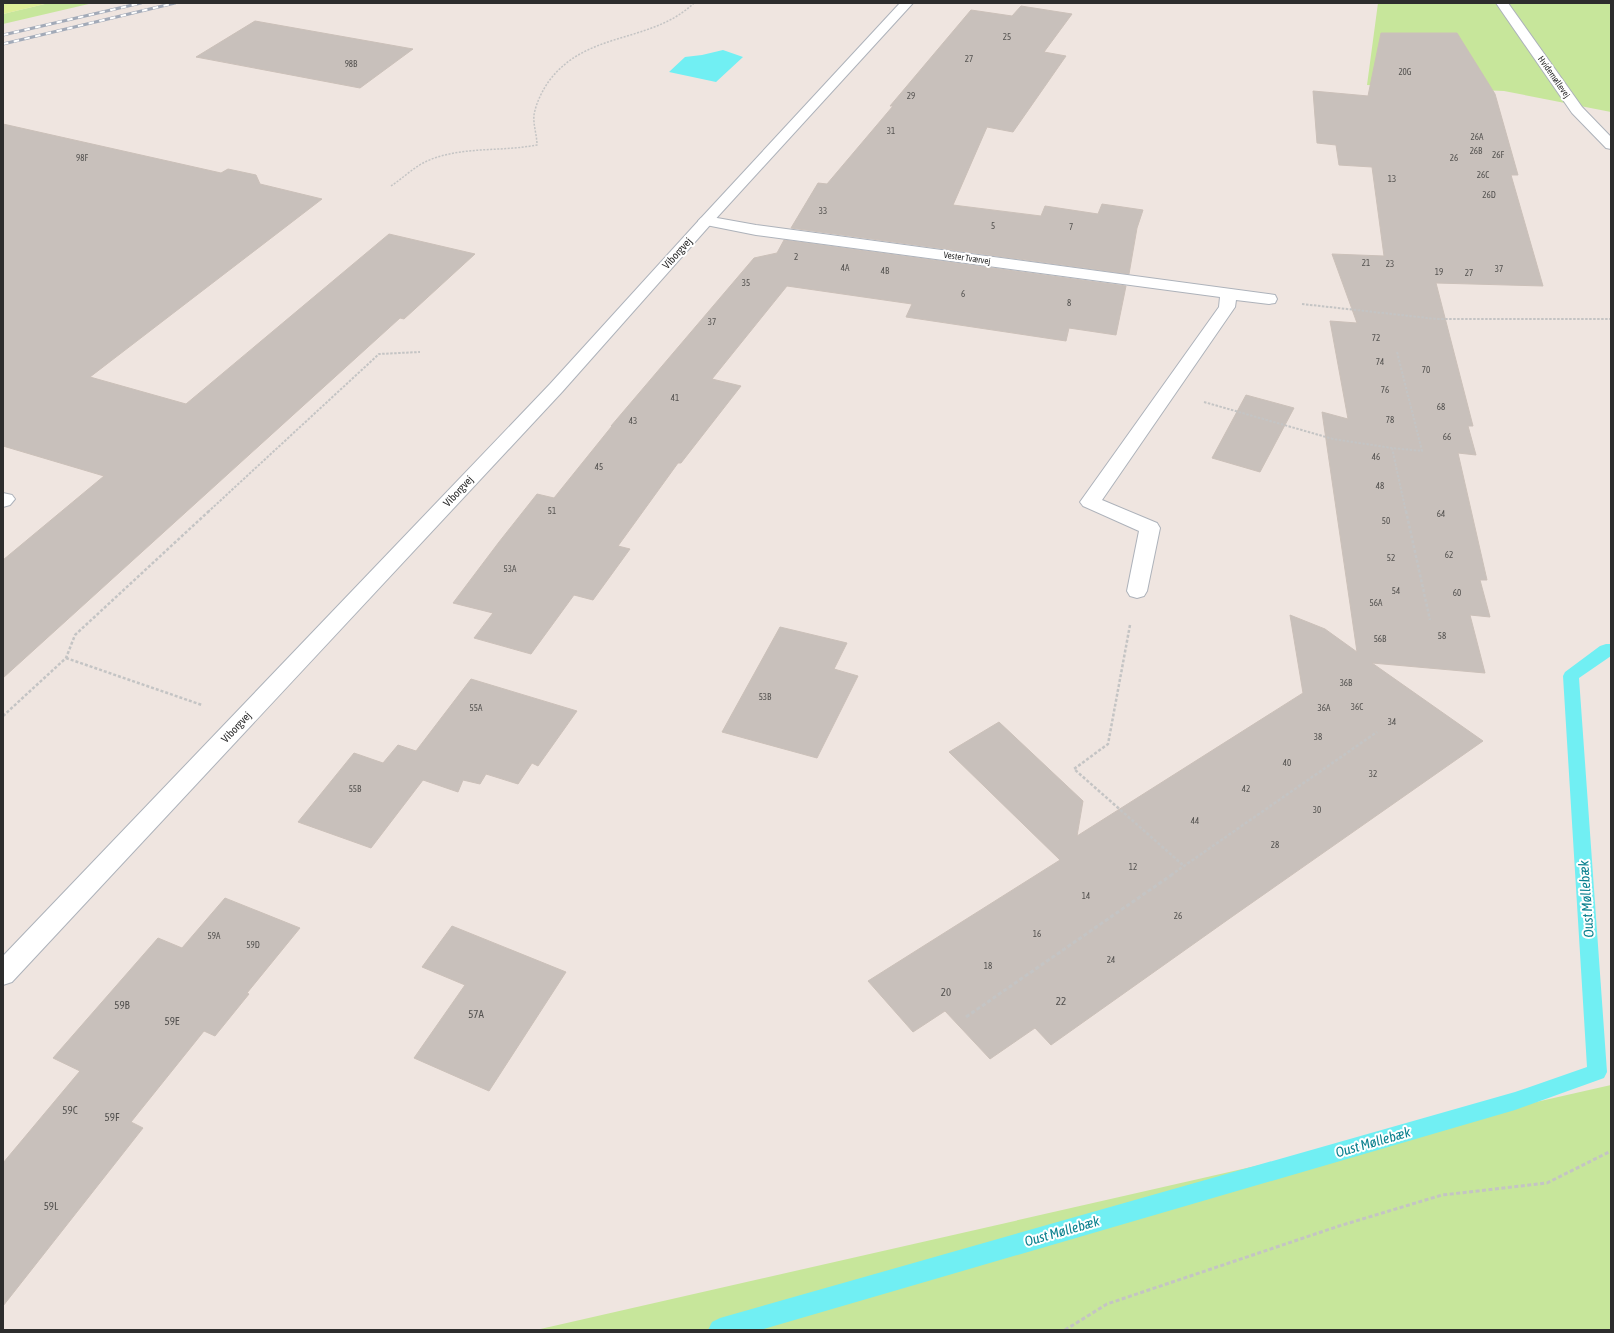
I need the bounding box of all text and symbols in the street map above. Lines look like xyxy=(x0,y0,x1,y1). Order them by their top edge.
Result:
house number: 25 xyxy=(1003,32,1011,42)
house number: 27 xyxy=(965,54,973,64)
street label: Hvidemøllevej xyxy=(1536,54,1572,100)
house number: 98B xyxy=(345,59,358,69)
house number: 20G xyxy=(1398,67,1412,77)
house number: 29 xyxy=(907,91,915,101)
house number: 31 xyxy=(887,126,895,136)
house number: 26A xyxy=(1471,132,1484,142)
house number: 26B xyxy=(1470,146,1483,156)
house number: 26F xyxy=(1492,150,1504,160)
house number: 98F xyxy=(76,153,88,163)
house number: 26 xyxy=(1450,153,1458,163)
house number: 26C xyxy=(1477,170,1489,180)
house number: 13 xyxy=(1388,174,1396,184)
house number: 26D xyxy=(1482,190,1496,200)
house number: 33 xyxy=(819,206,827,216)
house number: 5 xyxy=(991,221,995,231)
house number: 7 xyxy=(1069,222,1073,232)
street label: Viborgvej xyxy=(660,235,694,271)
street label: Vester Tværvej xyxy=(943,250,991,266)
house number: 2 xyxy=(794,252,798,262)
house number: 21 xyxy=(1362,258,1370,268)
house number: 23 xyxy=(1386,259,1394,269)
house number: 4A xyxy=(841,263,850,273)
house number: 37 xyxy=(1495,264,1503,274)
house number: 4B xyxy=(881,266,890,276)
house number: 19 xyxy=(1435,267,1443,277)
house number: 27 xyxy=(1465,268,1473,278)
house number: 35 xyxy=(742,278,750,288)
house number: 6 xyxy=(961,289,965,299)
house number: 8 xyxy=(1067,298,1071,308)
house number: 37 xyxy=(708,317,716,327)
house number: 72 xyxy=(1372,333,1380,343)
house number: 74 xyxy=(1376,357,1384,367)
house number: 70 xyxy=(1422,365,1430,375)
house number: 76 xyxy=(1381,385,1389,395)
house number: 41 xyxy=(671,393,679,403)
house number: 68 xyxy=(1437,402,1445,412)
house number: 78 xyxy=(1386,415,1394,425)
house number: 43 xyxy=(629,416,637,426)
house number: 66 xyxy=(1443,432,1451,442)
house number: 46 xyxy=(1372,452,1380,462)
house number: 45 xyxy=(595,462,603,472)
street label: Viborgvej xyxy=(441,473,475,509)
house number: 48 xyxy=(1376,481,1384,491)
house number: 51 xyxy=(548,506,556,516)
house number: 64 xyxy=(1437,509,1445,519)
house number: 50 xyxy=(1382,516,1390,526)
house number: 62 xyxy=(1445,550,1453,560)
house number: 52 xyxy=(1387,553,1395,563)
house number: 53A xyxy=(504,564,517,574)
house number: 54 xyxy=(1392,586,1400,596)
house number: 60 xyxy=(1453,588,1461,598)
house number: 56A xyxy=(1370,598,1383,608)
house number: 58 xyxy=(1438,631,1446,641)
house number: 56B xyxy=(1374,634,1387,644)
house number: 36B xyxy=(1340,678,1353,688)
house number: 53B xyxy=(759,692,772,702)
house number: 36C xyxy=(1351,702,1363,712)
house number: 55A xyxy=(470,703,483,713)
house number: 36A xyxy=(1318,703,1331,713)
street label: Viborgvej xyxy=(219,709,253,745)
house number: 34 xyxy=(1388,717,1396,727)
house number: 38 xyxy=(1314,732,1322,742)
house number: 40 xyxy=(1283,758,1291,768)
house number: 32 xyxy=(1369,769,1377,779)
house number: 55B xyxy=(349,784,362,794)
house number: 42 xyxy=(1242,784,1250,794)
house number: 30 xyxy=(1313,805,1321,815)
house number: 44 xyxy=(1191,816,1199,826)
house number: 28 xyxy=(1271,840,1279,850)
water label: Oust Møllebæk xyxy=(1575,859,1597,938)
house number: 12 xyxy=(1129,862,1137,872)
house number: 14 xyxy=(1082,891,1090,901)
house number: 26 xyxy=(1174,911,1182,921)
house number: 16 xyxy=(1033,929,1041,939)
house number: 59A xyxy=(208,931,221,941)
house number: 59D xyxy=(246,940,260,950)
house number: 24 xyxy=(1107,955,1115,965)
house number: 18 xyxy=(984,961,992,971)
house number: 20 xyxy=(941,986,951,998)
house number: 22 xyxy=(1056,995,1066,1007)
house number: 59B xyxy=(114,999,131,1011)
house number: 57A xyxy=(468,1008,484,1020)
house number: 59E xyxy=(164,1015,180,1027)
house number: 59C xyxy=(62,1104,78,1116)
house number: 59F xyxy=(105,1111,120,1123)
water label: Oust Møllebæk xyxy=(1334,1123,1413,1160)
house number: 59L xyxy=(44,1200,59,1212)
water label: Oust Møllebæk xyxy=(1023,1212,1102,1249)

